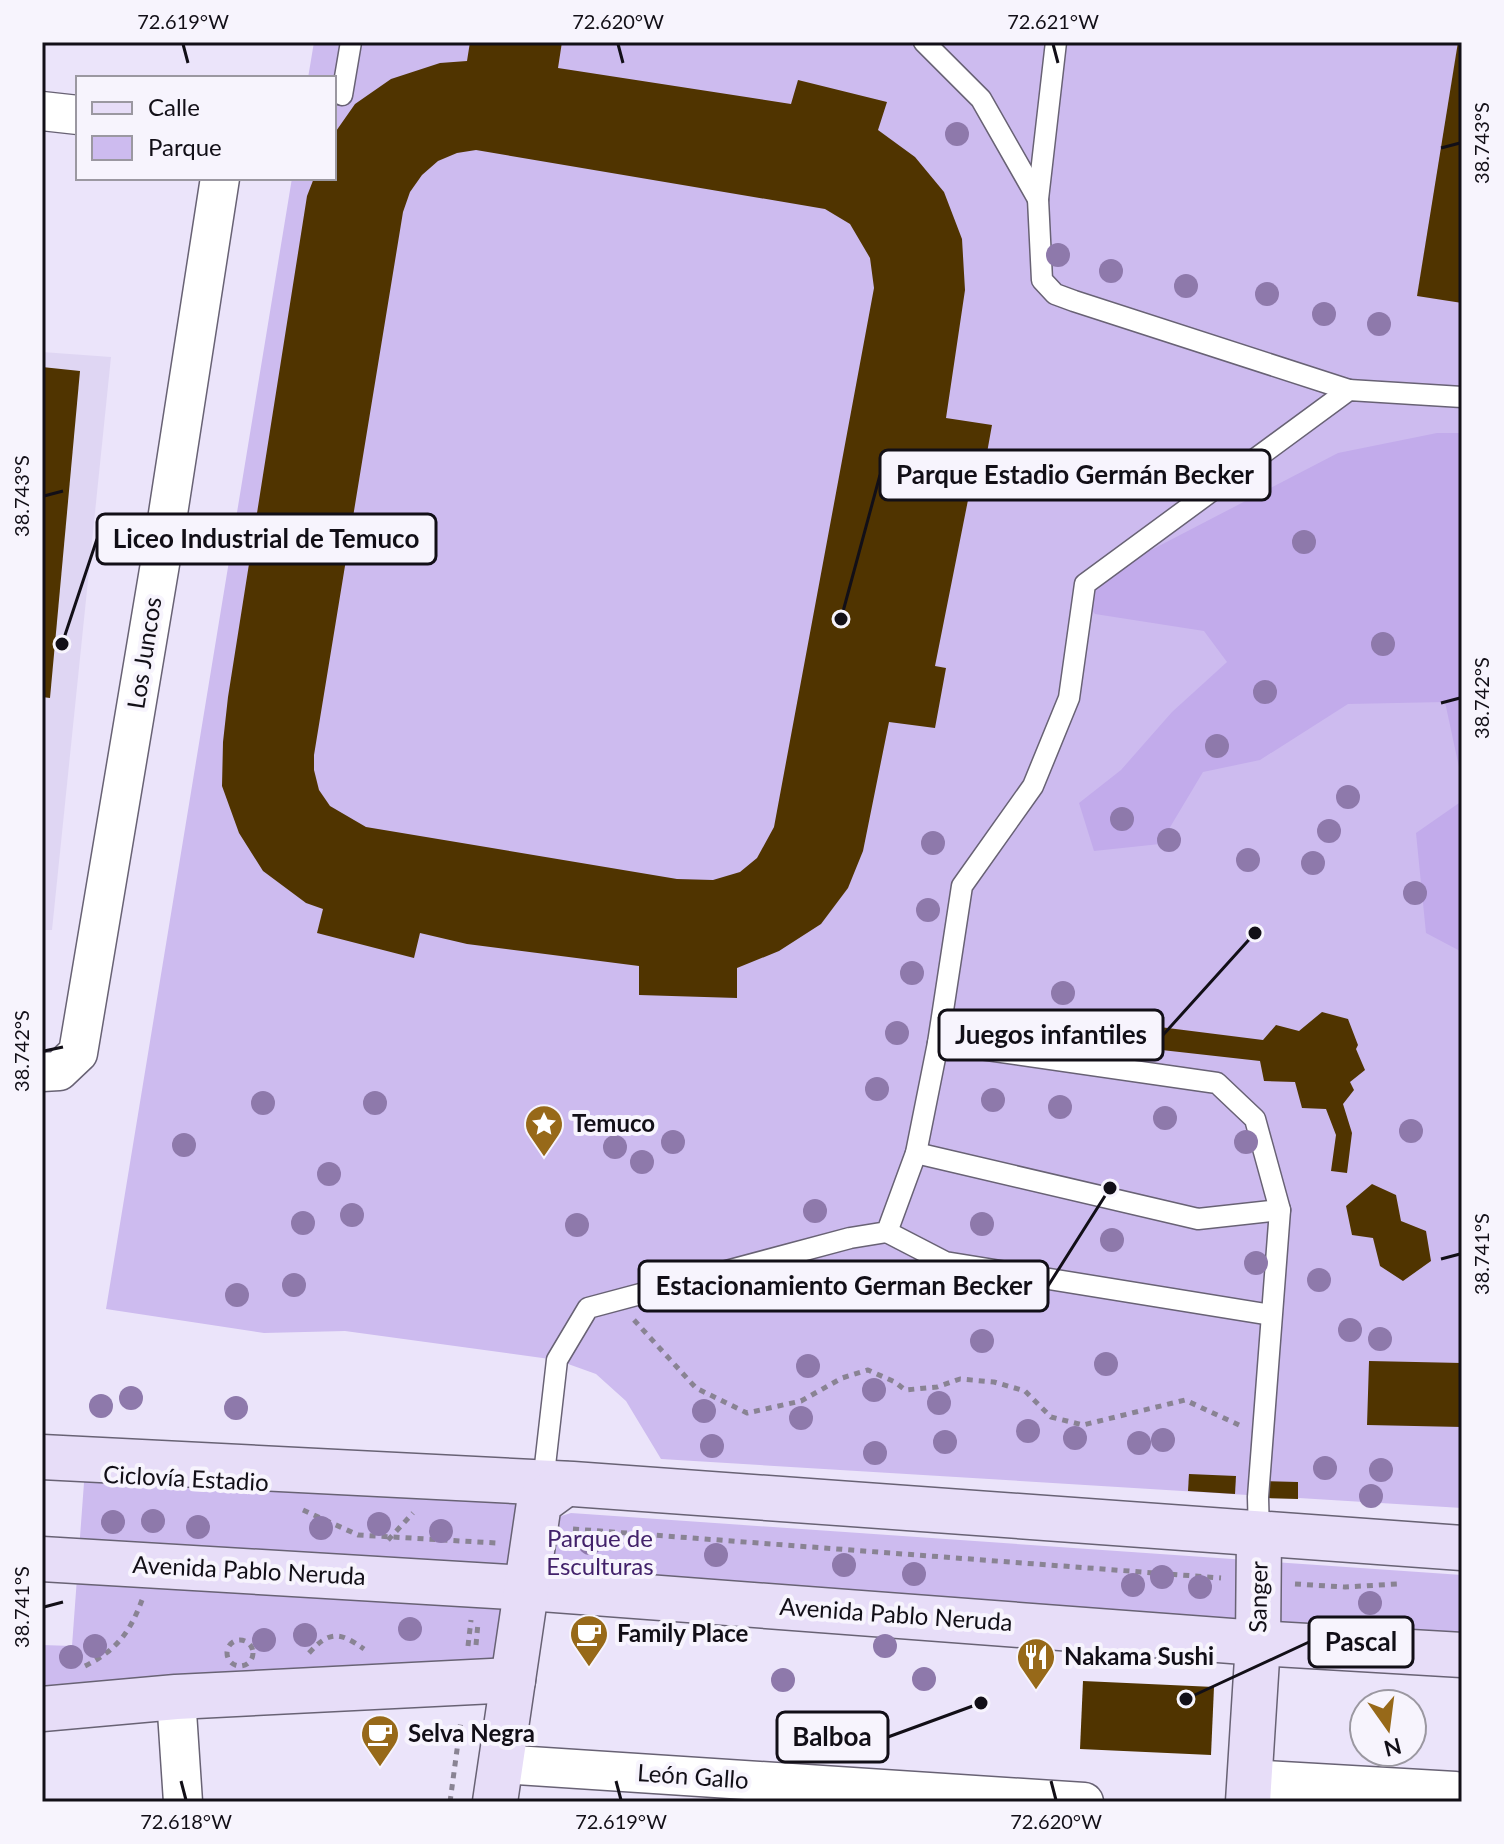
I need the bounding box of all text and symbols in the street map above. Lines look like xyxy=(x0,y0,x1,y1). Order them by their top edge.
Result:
text: 72.619°W xyxy=(137,9,229,33)
text: 72.620°W xyxy=(572,9,664,33)
text: 72.621°W xyxy=(1007,9,1099,33)
legend xyxy=(76,76,336,180)
text: Calle xyxy=(148,92,200,121)
text: 38.743°S xyxy=(1469,102,1493,184)
text: Parque xyxy=(148,132,222,161)
callout: Parque Estadio Germán Becker xyxy=(880,450,1270,500)
text: 38.743°S xyxy=(9,455,33,537)
text: Parque Estadio Germán Becker xyxy=(896,458,1254,490)
callout: Liceo Industrial de Temuco xyxy=(97,514,436,564)
text: Liceo Industrial de Temuco xyxy=(113,522,419,554)
street label: Los Juncos xyxy=(120,595,167,711)
text: 38.742°S xyxy=(1469,657,1493,739)
text: 38.742°S xyxy=(9,1010,33,1092)
callout: Juegos infantiles xyxy=(939,1010,1163,1060)
text: Juegos infantiles xyxy=(955,1018,1147,1050)
place icon: Temuco xyxy=(523,1103,565,1158)
place label: Temuco xyxy=(572,1108,655,1137)
text: 38.741°S xyxy=(1469,1213,1493,1295)
callout: Estacionamiento German Becker xyxy=(639,1261,1048,1311)
text: Estacionamiento German Becker xyxy=(656,1269,1033,1301)
street label: Ciclovía Estadio xyxy=(103,1459,270,1496)
park label: Parque de Esculturas xyxy=(546,1523,654,1580)
street label: Avenida Pablo Neruda xyxy=(132,1549,366,1590)
street label: Sanger xyxy=(1242,1561,1273,1633)
text: 38.741°S xyxy=(9,1566,33,1648)
street label: Avenida Pablo Neruda xyxy=(779,1591,1014,1636)
cafe icon: Family Place xyxy=(568,1613,610,1668)
callout: Pascal xyxy=(1309,1617,1413,1667)
place label: Family Place xyxy=(617,1618,749,1647)
text: Pascal xyxy=(1325,1625,1397,1657)
restaurant icon: Nakama Sushi xyxy=(1015,1636,1057,1691)
place label: Nakama Sushi xyxy=(1064,1641,1214,1670)
north arrow xyxy=(1348,1688,1428,1768)
callout: Balboa xyxy=(777,1712,888,1762)
cafe icon: Selva Negra xyxy=(359,1713,401,1768)
place label: Selva Negra xyxy=(408,1718,535,1747)
text: Balboa xyxy=(792,1720,872,1752)
text: N xyxy=(1381,1733,1404,1763)
street label: León Gallo xyxy=(636,1757,750,1794)
text: 72.618°W xyxy=(140,1809,232,1833)
text: 72.619°W xyxy=(575,1809,667,1833)
text: 72.620°W xyxy=(1010,1809,1102,1833)

